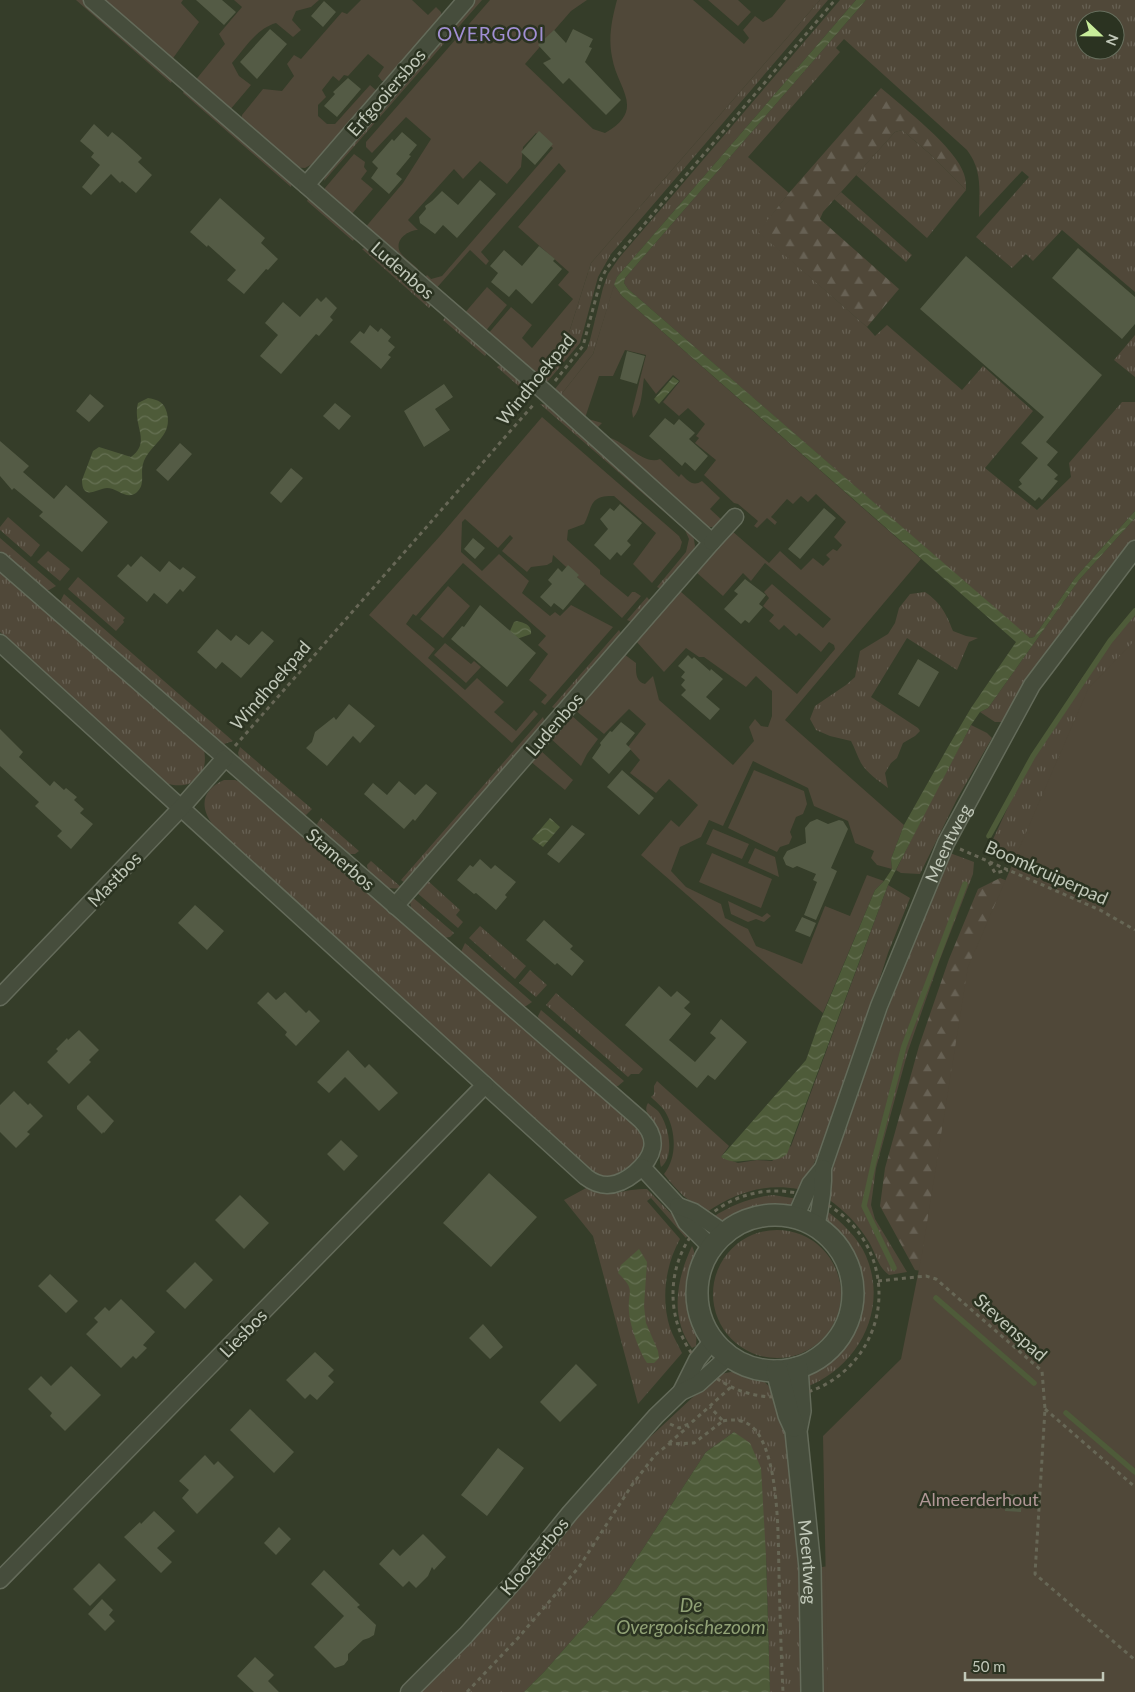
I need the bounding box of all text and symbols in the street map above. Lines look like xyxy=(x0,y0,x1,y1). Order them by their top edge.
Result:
north arrow xyxy=(1075,10,1125,60)
district label: OVERGOOI xyxy=(437,22,545,45)
text: N xyxy=(1103,32,1122,48)
street label: Erfgooiersbos xyxy=(342,44,430,140)
street label: Ludenbos xyxy=(367,237,439,304)
street label: Windhoekpad xyxy=(492,329,578,429)
street label: Windhoekpad xyxy=(225,636,315,734)
street label: Ludenbos xyxy=(521,688,588,760)
street label: Meentweg xyxy=(920,800,976,886)
street label: Stamerbos xyxy=(302,823,380,895)
street label: Boomkruiperpad xyxy=(982,835,1112,909)
street label: Mastbos xyxy=(83,847,146,911)
street label: Stevenspad xyxy=(970,1289,1052,1365)
street label: Liesbos xyxy=(215,1304,272,1362)
park label: Almeerderhout xyxy=(919,1488,1039,1510)
street label: Kloosterbos xyxy=(495,1512,573,1599)
street label: Meentweg xyxy=(794,1519,822,1604)
water label: De Overgooischezoom xyxy=(616,1593,766,1638)
scale bar xyxy=(965,1650,1102,1682)
text: 50 m xyxy=(972,1657,1006,1675)

